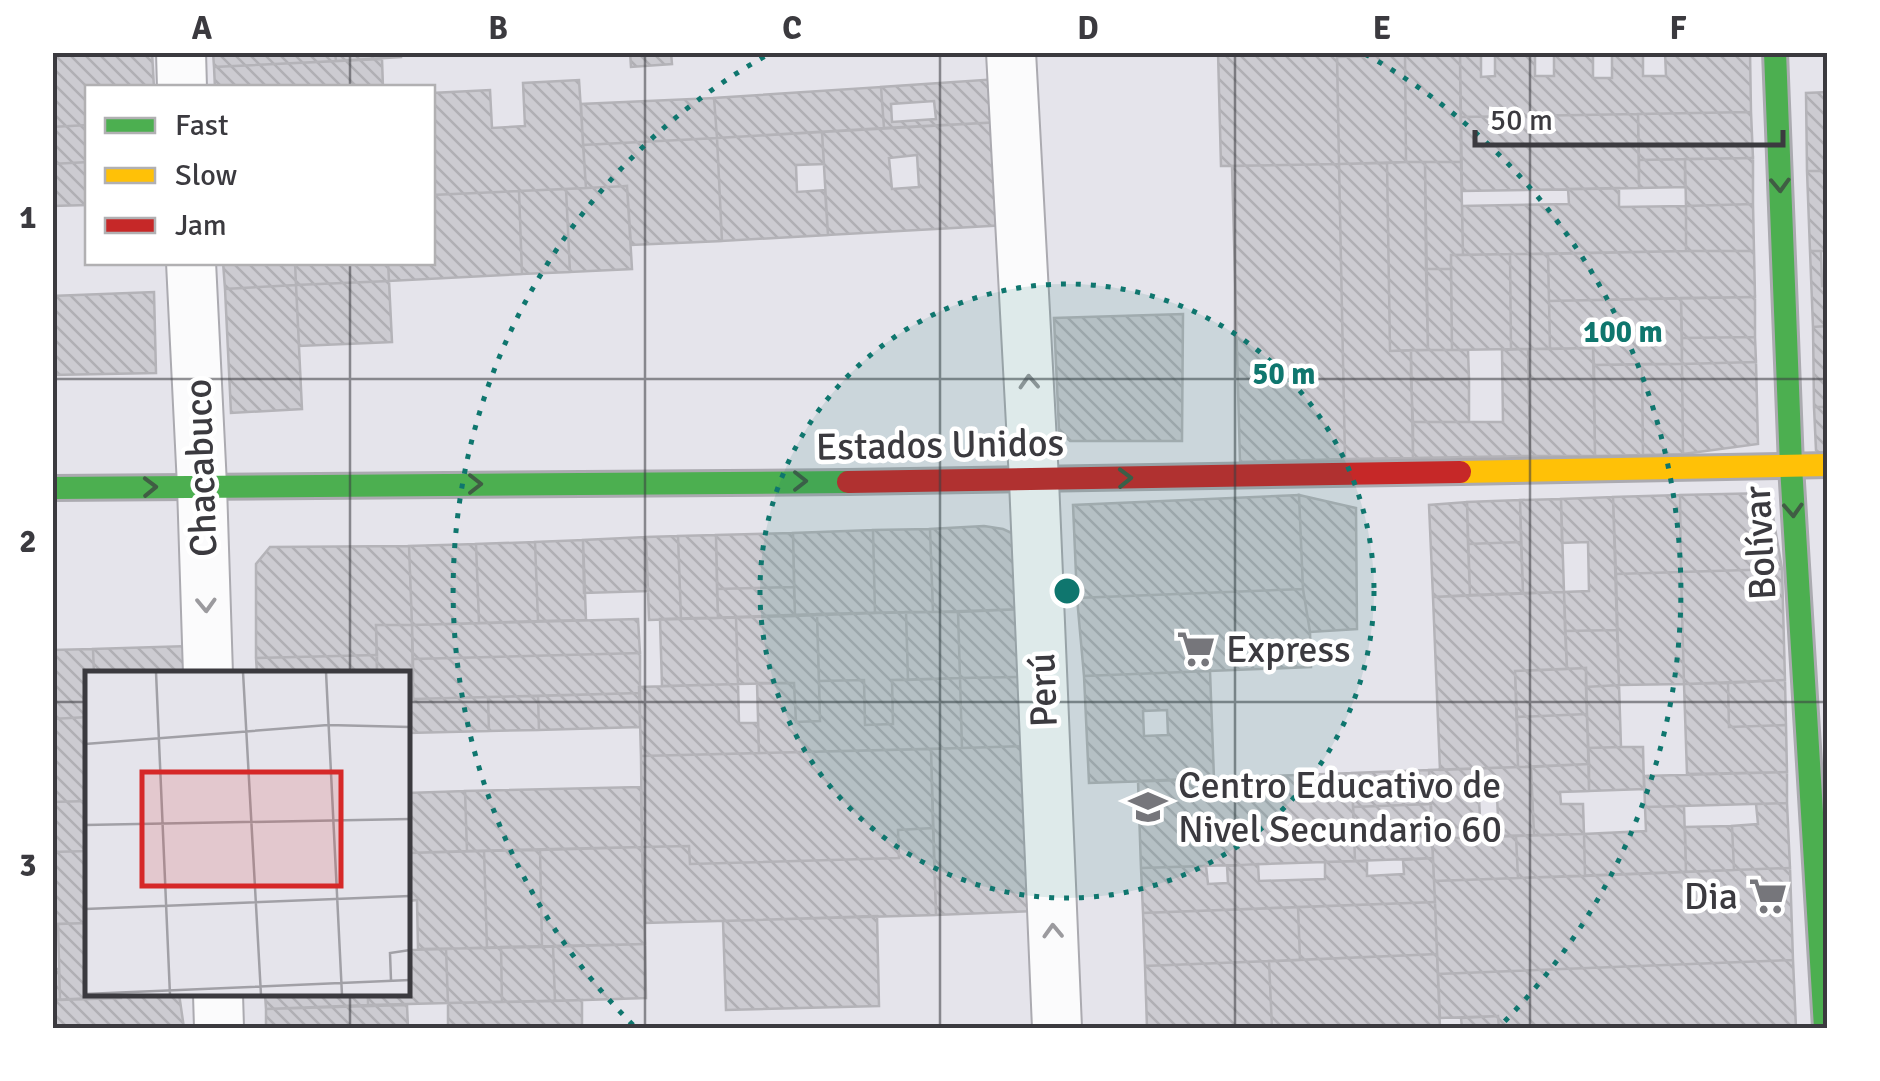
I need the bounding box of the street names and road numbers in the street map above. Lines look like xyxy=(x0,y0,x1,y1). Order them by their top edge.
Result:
street label: Chacabuco xyxy=(174,378,228,558)
street label: Estados Unidos xyxy=(815,419,1065,471)
street label: Bolívar xyxy=(1734,485,1786,601)
street label: Perú xyxy=(1018,652,1068,728)

